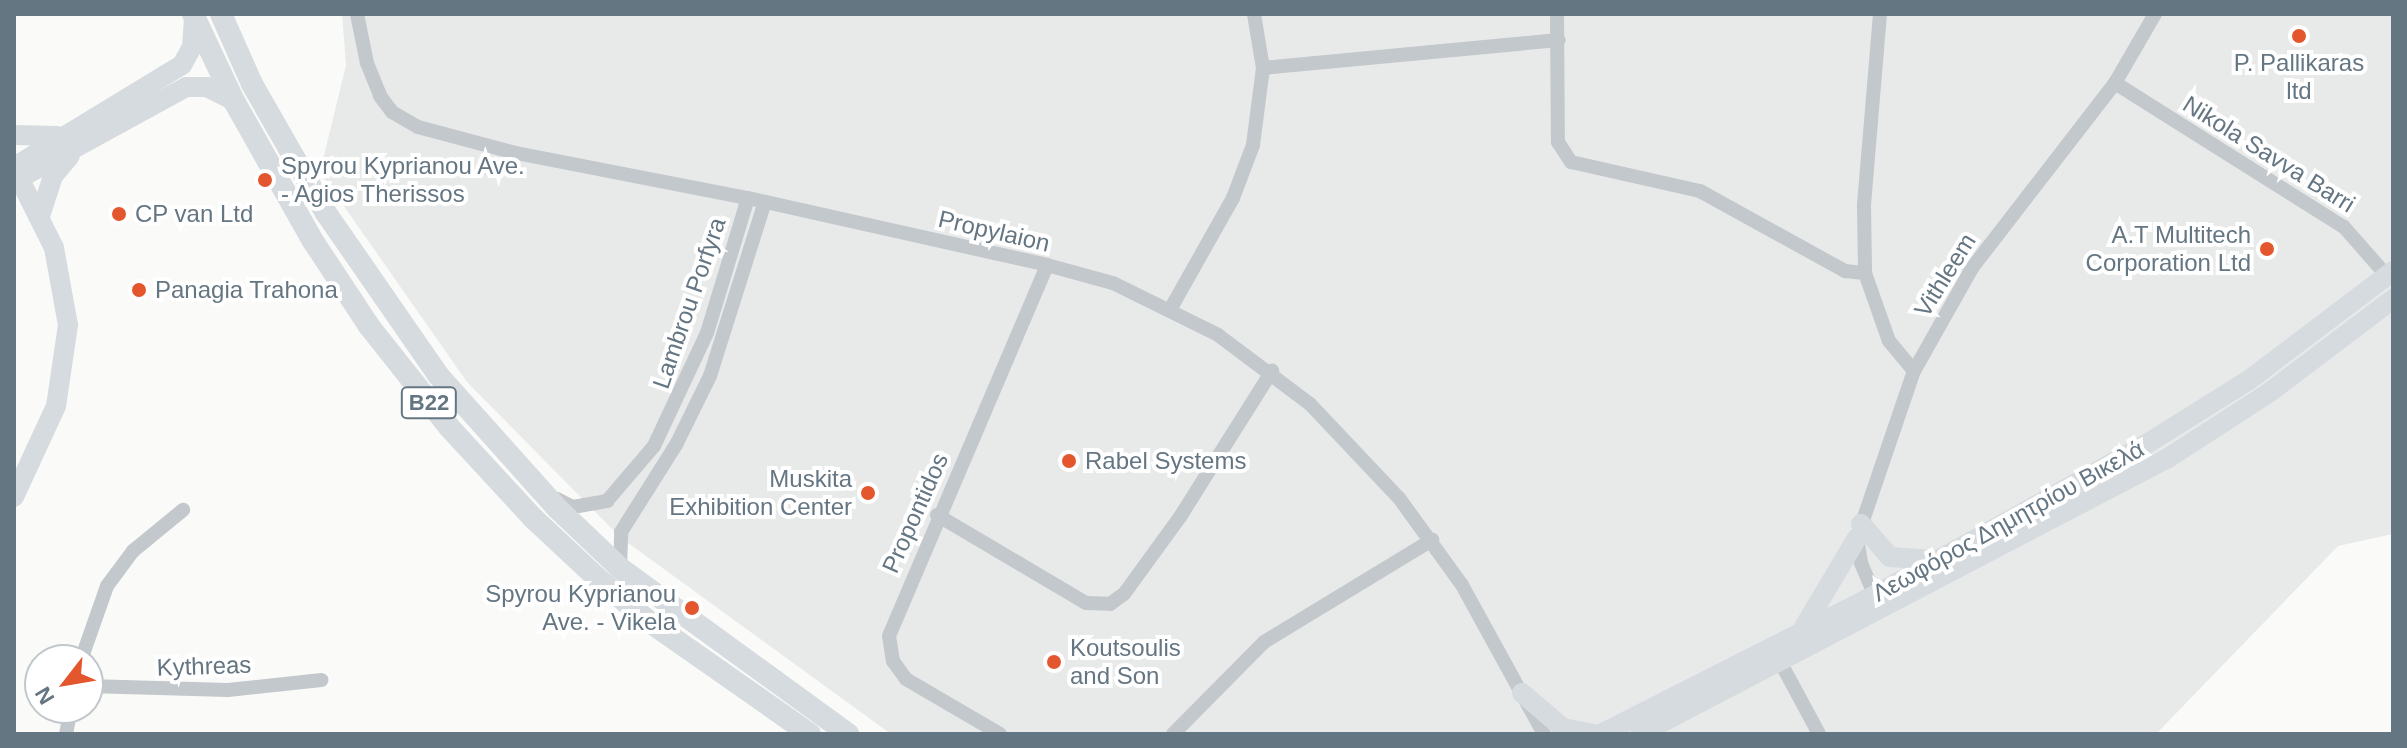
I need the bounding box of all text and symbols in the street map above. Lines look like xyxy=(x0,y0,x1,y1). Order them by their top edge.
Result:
marker: P. Pallikaras ltd xyxy=(2290,27,2308,45)
place label: P. Pallikaras ltd xyxy=(2234,49,2364,105)
street label: Nikola Savva Barri xyxy=(2178,89,2360,219)
place label: Spyrou Kyprianou Ave. - Agios Therissos xyxy=(281,152,526,208)
marker: Spyrou Kyprianou Ave. - Agios Therissos xyxy=(256,171,274,189)
place label: CP van Ltd xyxy=(135,200,254,228)
street label: Propylaion xyxy=(936,204,1052,258)
marker: CP van Ltd xyxy=(110,205,128,223)
street label: Lambrou Porfyra xyxy=(646,214,732,392)
place label: A.T Multitech Corporation Ltd xyxy=(2086,221,2251,277)
street label: Vithleem xyxy=(1908,228,1982,322)
marker: A.T Multitech Corporation Ltd xyxy=(2258,240,2276,258)
place label: Panagia Trahona xyxy=(155,276,338,304)
marker: Panagia Trahona xyxy=(130,281,148,299)
road number: B22 xyxy=(399,385,459,421)
street label: Λεωφόρος Δημητρίου Βικελά xyxy=(1867,434,2149,608)
place label: Rabel Systems xyxy=(1085,447,1246,475)
street label: Propontidos xyxy=(876,449,954,577)
marker: Rabel Systems xyxy=(1060,452,1078,470)
place label: Muskita Exhibition Center xyxy=(669,465,852,521)
marker: Muskita Exhibition Center xyxy=(859,484,877,502)
place label: Spyrou Kyprianou Ave. - Vikela xyxy=(485,580,676,636)
marker: Spyrou Kyprianou Ave. - Vikela xyxy=(683,599,701,617)
place label: Koutsoulis and Son xyxy=(1070,634,1181,690)
north arrow xyxy=(24,644,104,724)
street label: Kythreas xyxy=(156,650,252,682)
marker: Koutsoulis and Son xyxy=(1045,653,1063,671)
text: N xyxy=(30,682,60,709)

